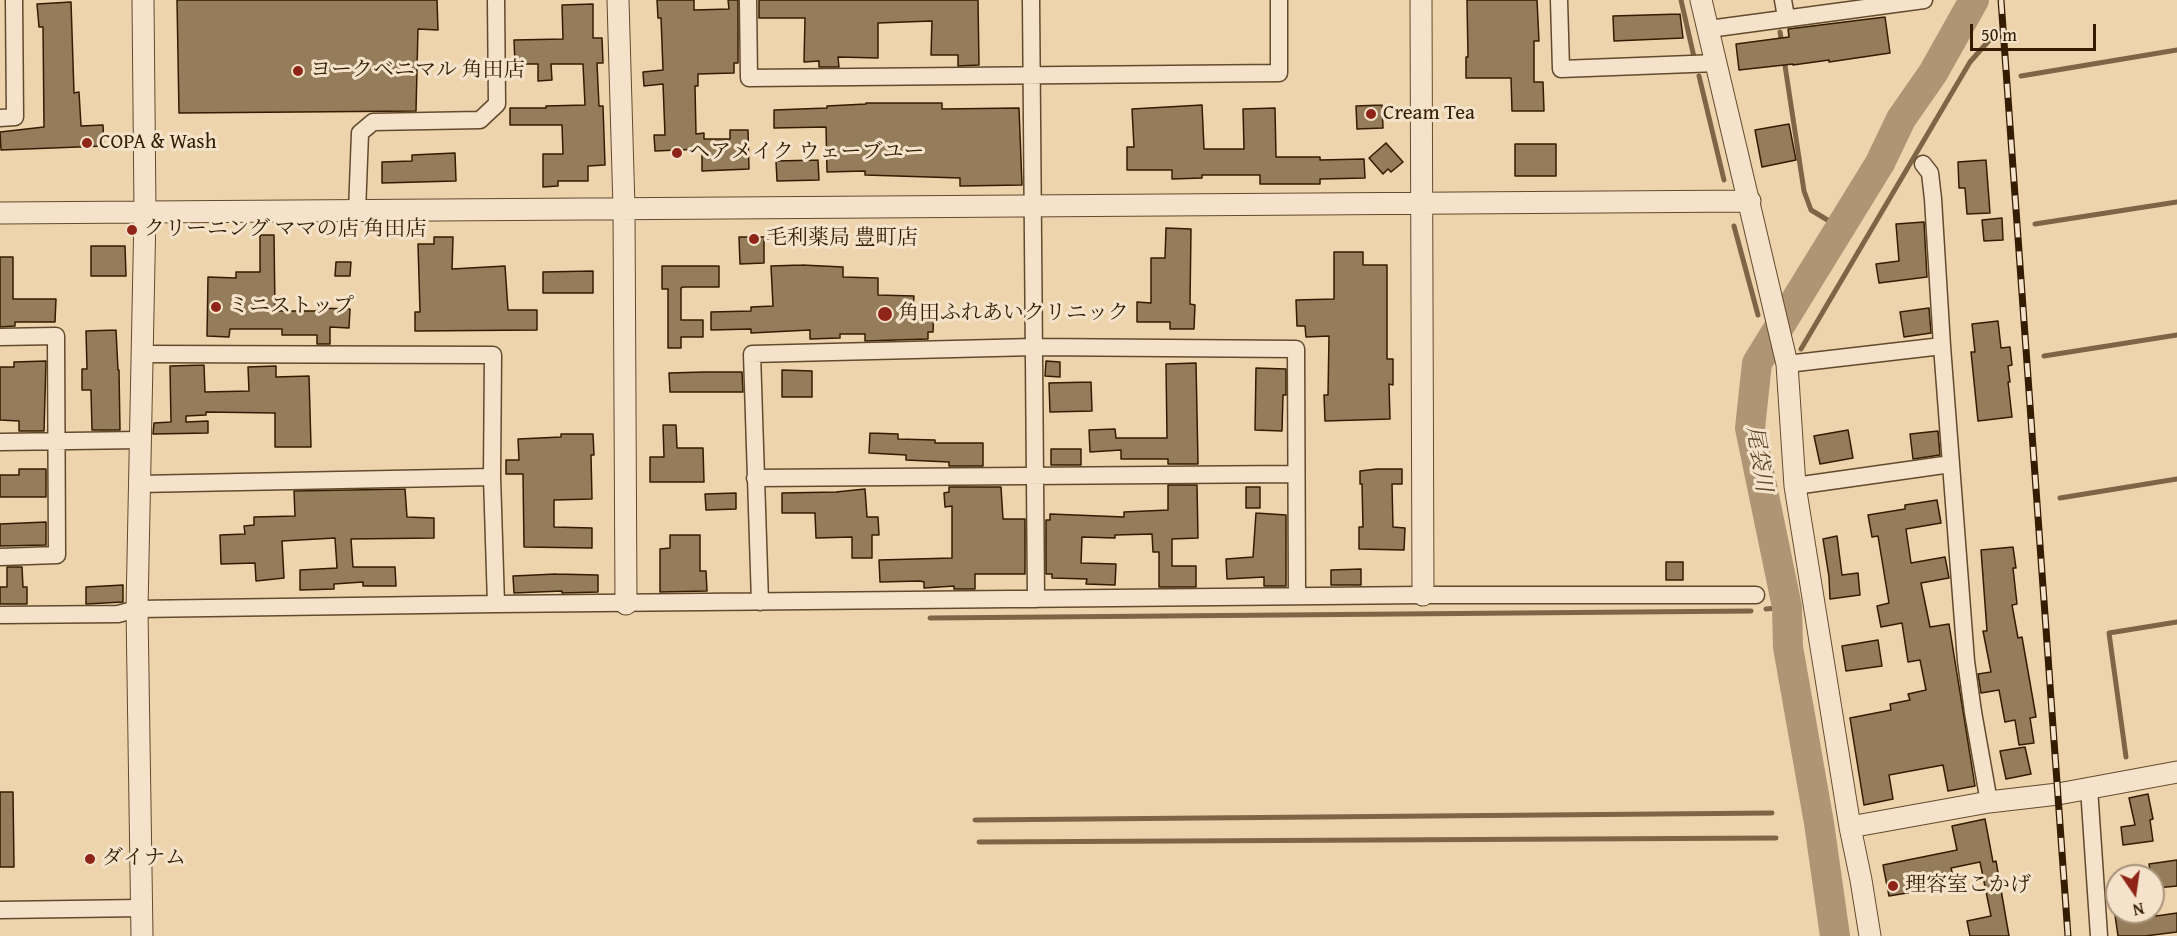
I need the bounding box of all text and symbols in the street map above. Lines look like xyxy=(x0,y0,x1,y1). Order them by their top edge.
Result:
scale bar xyxy=(1973,12,2099,50)
text: 50 m xyxy=(1981,21,2017,48)
place label: ヨークベニマル 角田店 xyxy=(310,58,525,84)
marker: ヨークベニマル 角田店 xyxy=(291,64,305,78)
place label: Cream Tea xyxy=(1383,101,1475,127)
marker: Cream Tea xyxy=(1364,107,1378,121)
place label: COPA & Wash xyxy=(99,130,216,156)
marker: COPA & Wash xyxy=(80,136,94,150)
place label: ヘアメイク ウェーブユー xyxy=(689,140,925,166)
marker: ヘアメイク ウェーブユー xyxy=(670,146,684,160)
place label: クリーニング ママの店 角田店 xyxy=(144,217,426,243)
marker: クリーニング ママの店 角田店 xyxy=(125,223,139,237)
place label: 毛利薬局 豊町店 xyxy=(766,226,918,252)
marker: 毛利薬局 豊町店 xyxy=(747,232,761,246)
place label: ミニストップ xyxy=(228,294,354,320)
marker: ミニストップ xyxy=(209,300,223,314)
place label: 角田ふれあいクリニック xyxy=(898,301,1129,327)
marker: 角田ふれあいクリニック xyxy=(876,305,894,323)
water label: 尾袋川 xyxy=(1740,424,1776,494)
place label: ダイナム xyxy=(102,846,186,872)
marker: ダイナム xyxy=(83,852,97,866)
north arrow xyxy=(2105,864,2165,924)
place label: 理容室こかげ xyxy=(1905,873,2031,899)
marker: 理容室こかげ xyxy=(1886,879,1900,893)
text: N xyxy=(2131,897,2147,922)

